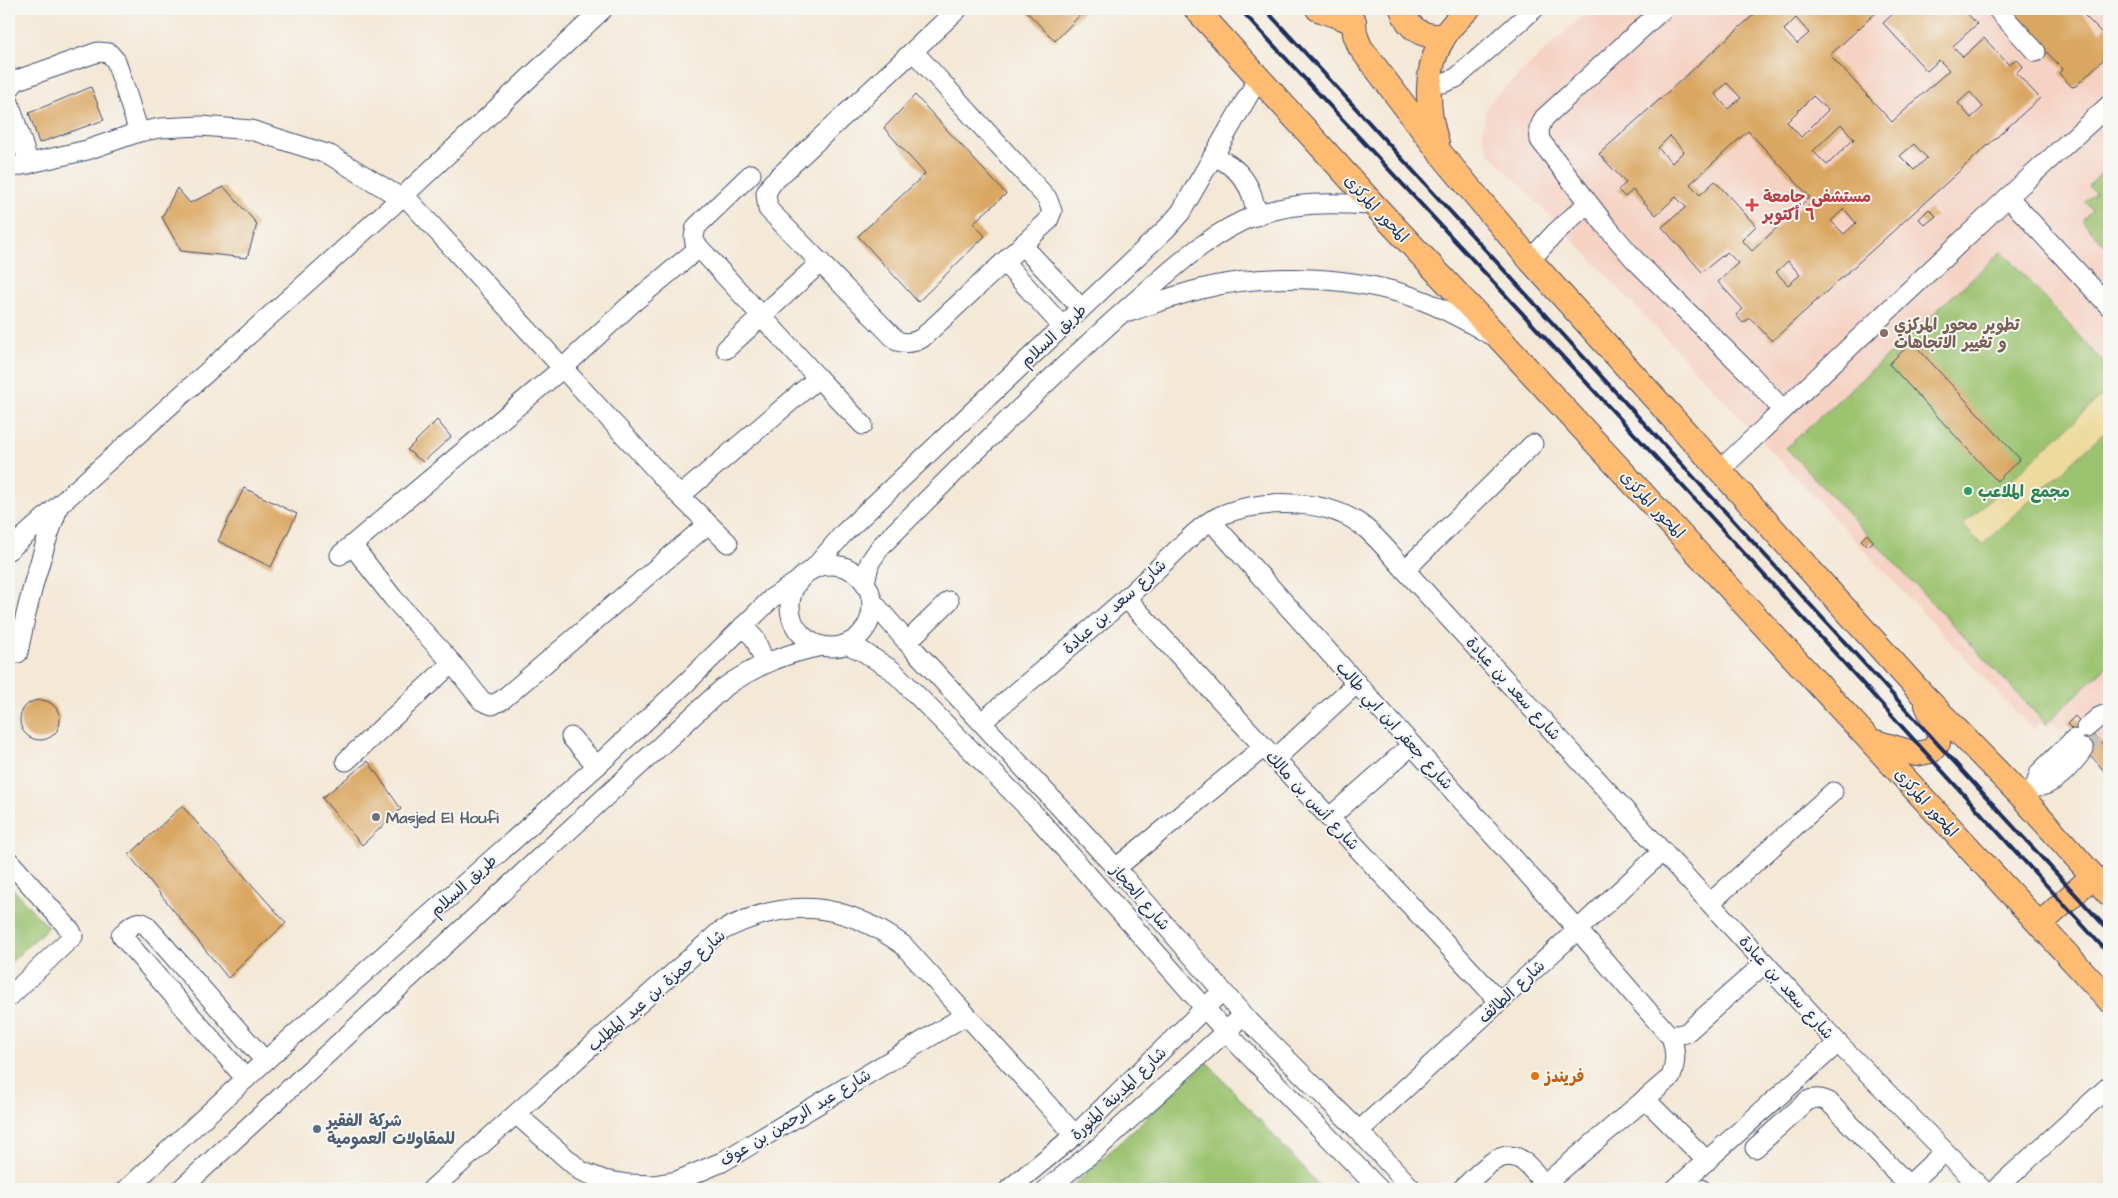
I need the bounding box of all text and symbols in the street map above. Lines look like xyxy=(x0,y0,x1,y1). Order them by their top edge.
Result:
street label: المحور المركزى xyxy=(1339,170,1414,248)
place label: مستشفى جامعة ٦ أكتوبر xyxy=(1761,186,1871,226)
marker: مستشفى جامعة ٦ أكتوبر xyxy=(1745,198,1759,212)
street label: طريق السلام xyxy=(1016,299,1092,373)
place label: تطوير محور المركزي و تغيير الاتجاهات xyxy=(1894,314,2021,354)
marker: تطوير محور المركزي و تغيير الاتجاهات xyxy=(1878,327,1890,339)
street label: المحور المركزى xyxy=(1615,466,1690,544)
place label: مجمع الملاعب xyxy=(1978,481,2070,503)
marker: مجمع الملاعب xyxy=(1962,485,1974,497)
street label: شارع سعد بن عبادة xyxy=(1058,554,1171,659)
street label: شارع سعد بن عبادة xyxy=(1461,632,1566,745)
street label: شارع جعفر ابن ابي طالب xyxy=(1328,657,1458,797)
street label: شارع أنس بن مالك xyxy=(1260,746,1364,855)
street label: المحور المركزى xyxy=(1889,763,1963,842)
place label: Masjed El Houfi xyxy=(386,807,499,829)
marker: Masjed El Houfi xyxy=(370,811,382,823)
street label: طريق السلام xyxy=(426,850,502,922)
street label: شارع الحجاز xyxy=(1104,858,1175,935)
street label: شارع حمزة بن عبد المطلب xyxy=(583,925,730,1057)
street label: شارع سعد بن عبادة xyxy=(1734,931,1839,1044)
street label: شارع الطائف xyxy=(1473,955,1550,1028)
street label: شارع المدينة المنورة xyxy=(1066,1042,1172,1145)
street label: شارع عبد الرحمن بن عوف xyxy=(716,1064,875,1172)
place label: فريندز xyxy=(1543,1066,1584,1088)
marker: فريندز xyxy=(1529,1070,1541,1082)
place label: شركة الفقير للمقاولات العمومية xyxy=(325,1110,455,1150)
marker: شركة الفقير للمقاولات العمومية xyxy=(311,1123,323,1135)

